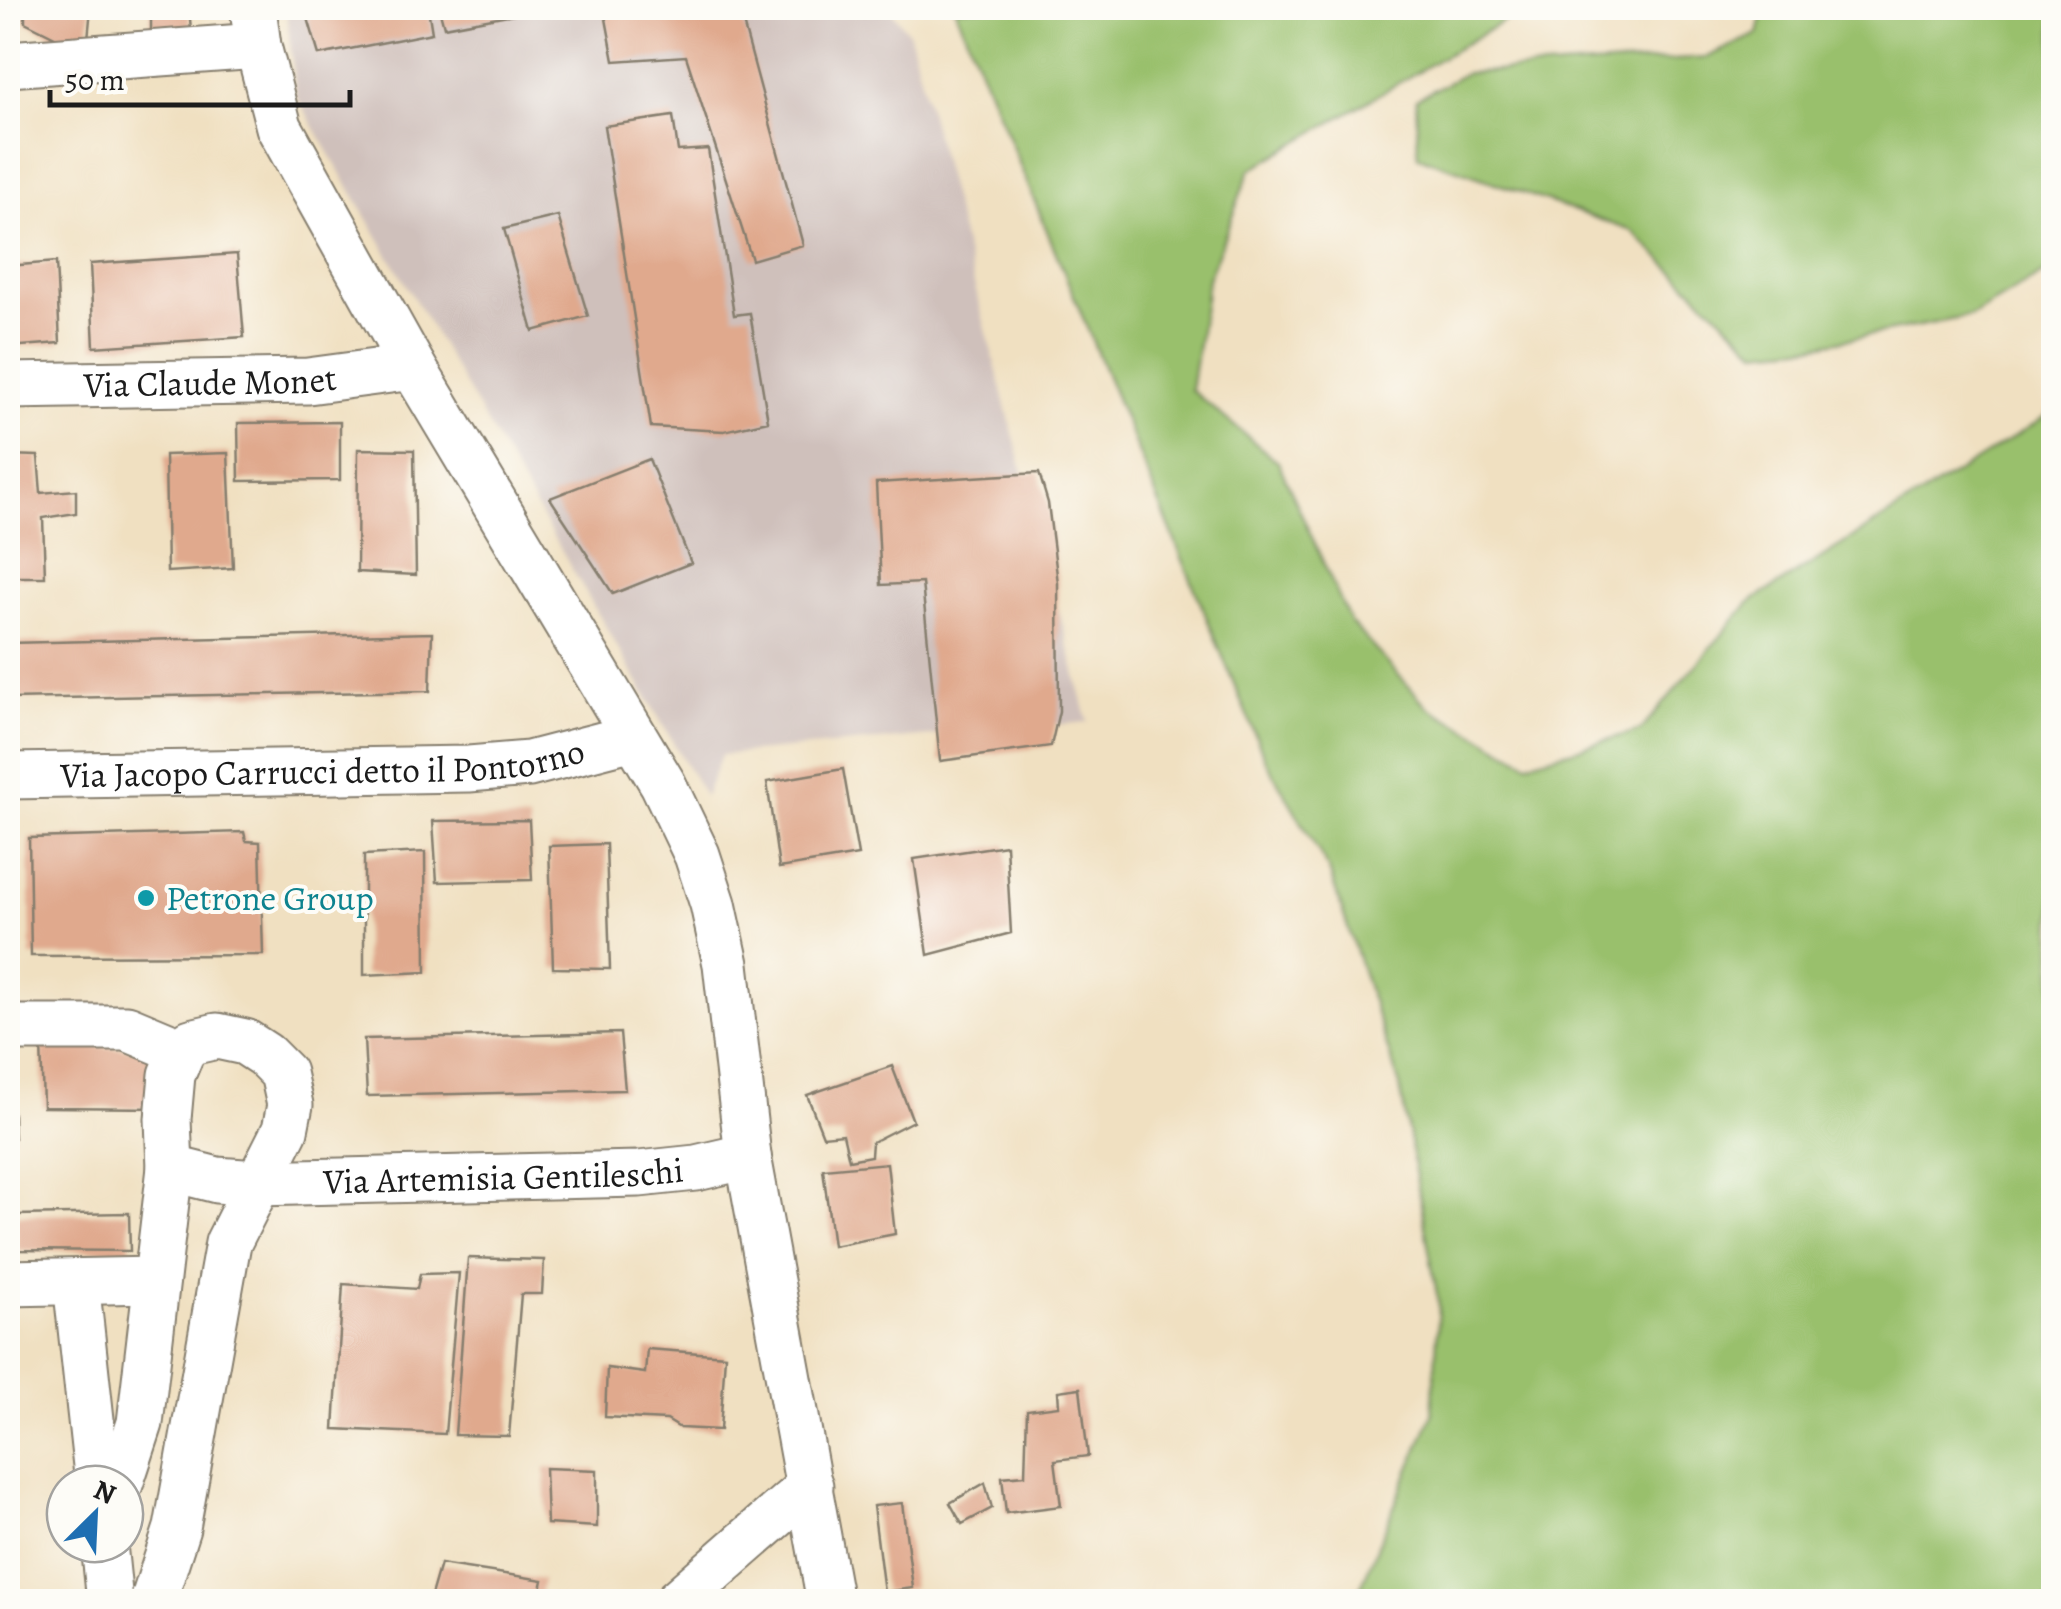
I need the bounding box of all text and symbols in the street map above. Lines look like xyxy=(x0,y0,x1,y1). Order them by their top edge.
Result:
scale bar xyxy=(50,45,350,107)
text: 50 m xyxy=(65,60,125,100)
street label: Via Claude Monet xyxy=(82,353,339,409)
street label: Via Jacopo Carrucci detto il Pontorno xyxy=(59,727,590,799)
place label: Petrone Group xyxy=(166,874,374,922)
marker: Petrone Group xyxy=(135,887,157,909)
street label: Via Artemisia Gentileschi xyxy=(322,1145,686,1205)
north arrow xyxy=(45,1464,145,1564)
text: N xyxy=(88,1471,122,1514)

